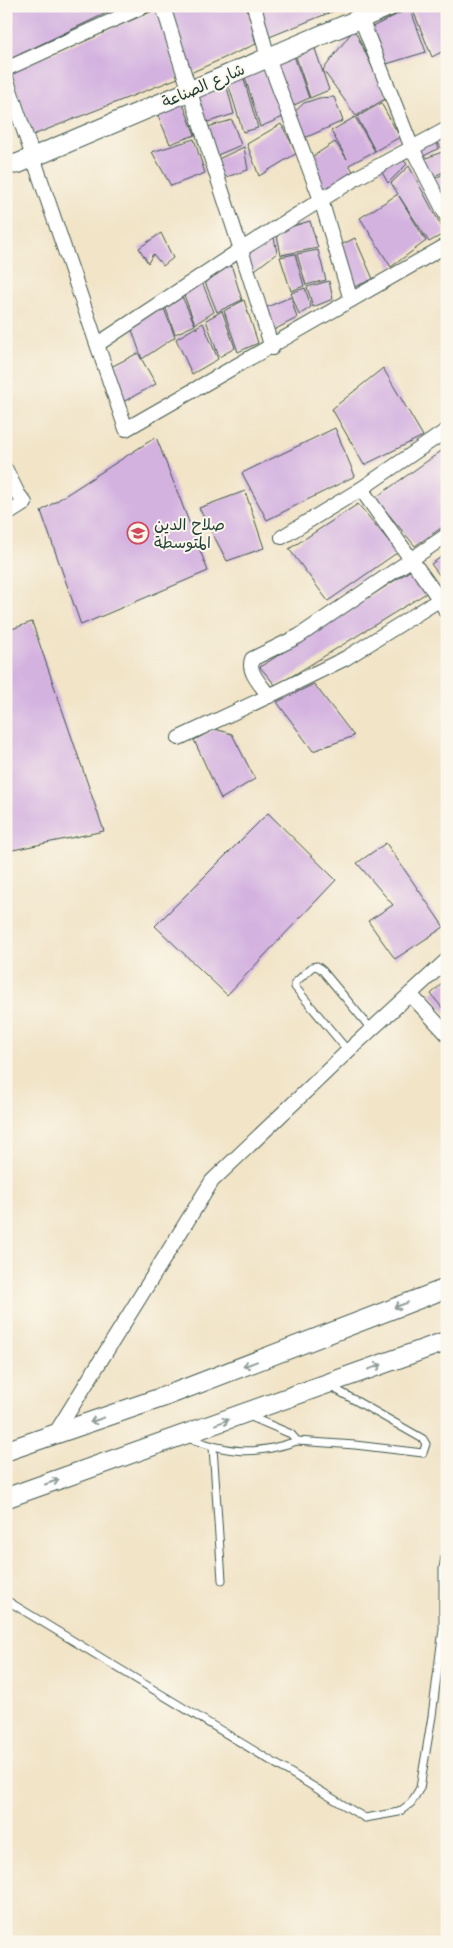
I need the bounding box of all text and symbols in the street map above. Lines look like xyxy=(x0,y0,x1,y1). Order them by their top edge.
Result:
street label: شارع الصناعة xyxy=(158,58,248,113)
place label: صلاح الدين المتوسطة xyxy=(154,513,225,553)
school or university icon: صلاح الدين المتوسطة xyxy=(126,521,150,545)
one-way arrow xyxy=(394,1301,409,1310)
one-way arrow xyxy=(242,1360,257,1369)
one-way arrow xyxy=(367,1362,382,1371)
one-way arrow xyxy=(90,1416,105,1425)
one-way arrow xyxy=(214,1417,229,1426)
one-way arrow xyxy=(44,1477,60,1486)

